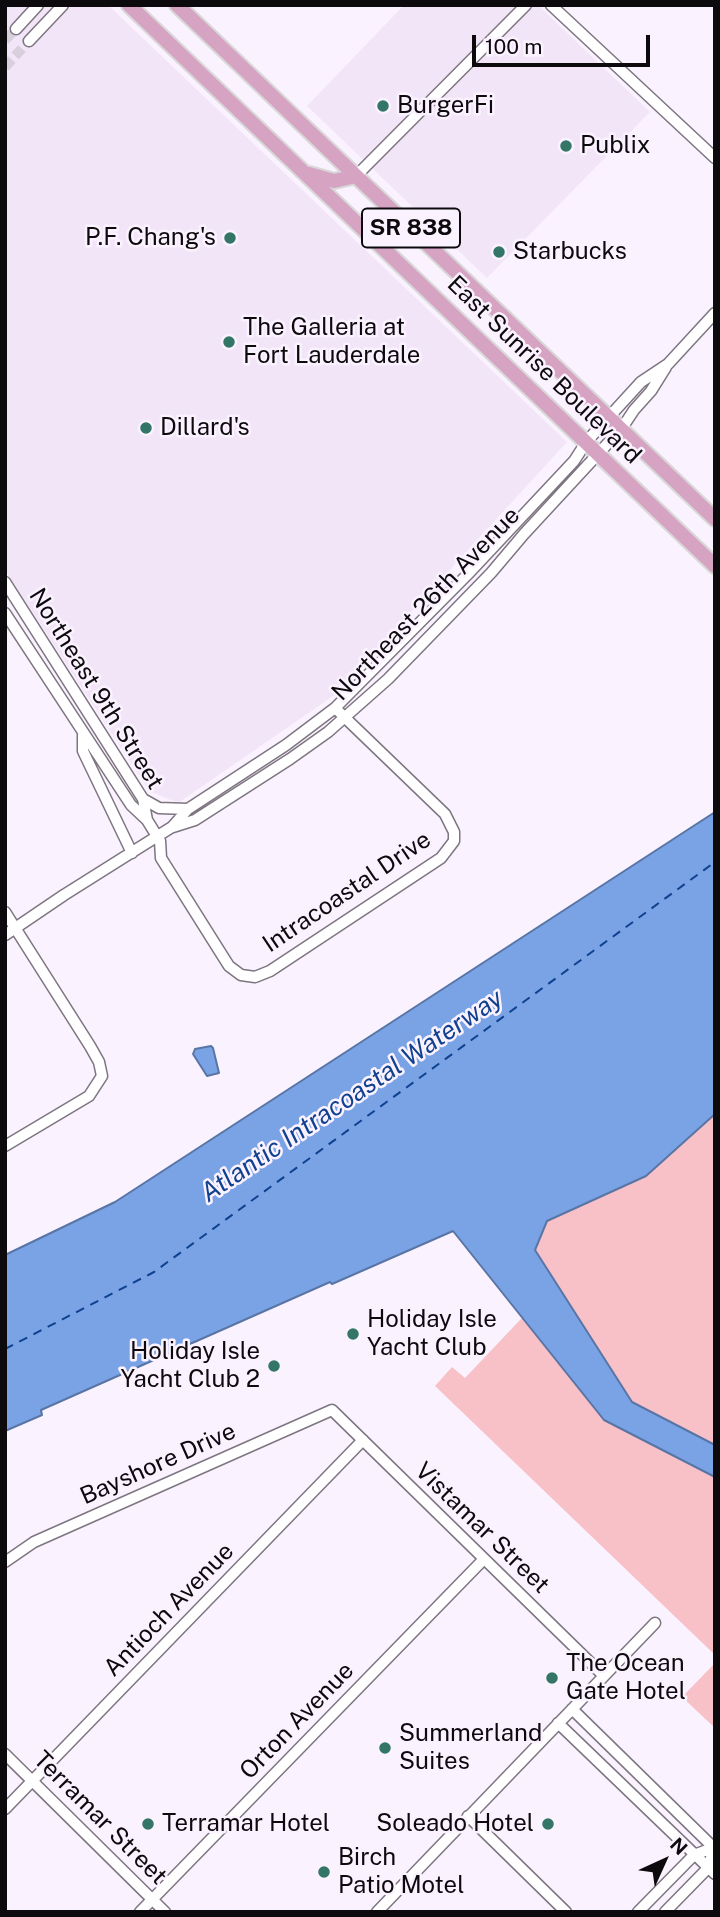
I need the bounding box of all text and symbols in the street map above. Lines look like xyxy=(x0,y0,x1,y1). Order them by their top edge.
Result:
scale bar xyxy=(475,21,654,65)
text: 100 m xyxy=(485,34,542,59)
place label: BurgerFi xyxy=(397,92,494,120)
marker: BurgerFi xyxy=(375,98,391,114)
place label: Publix xyxy=(580,132,650,160)
marker: Publix xyxy=(558,138,574,154)
road number: SR 838 xyxy=(362,208,460,247)
place label: P.F. Chang's xyxy=(85,224,216,252)
marker: P.F. Chang's xyxy=(222,230,238,246)
place label: Starbucks xyxy=(513,238,627,266)
marker: Starbucks xyxy=(491,244,507,260)
street label: East Sunrise Boulevard xyxy=(441,270,647,470)
place label: The Galleria at Fort Lauderdale xyxy=(243,314,420,370)
marker: The Galleria at Fort Lauderdale xyxy=(221,334,237,350)
place label: Dillard's xyxy=(160,414,250,442)
marker: Dillard's xyxy=(138,420,154,436)
street label: Northeast 26th Avenue xyxy=(326,501,526,707)
street label: Northeast 9th Street xyxy=(22,583,170,795)
street label: Intracoastal Drive xyxy=(258,825,436,959)
water label: Atlantic Intracoastal Waterway xyxy=(195,983,509,1209)
place label: Holiday Isle Yacht Club xyxy=(367,1306,497,1362)
marker: Holiday Isle Yacht Club xyxy=(345,1326,361,1342)
place label: Holiday Isle Yacht Club 2 xyxy=(120,1338,260,1394)
marker: Holiday Isle Yacht Club 2 xyxy=(266,1358,282,1374)
street label: Bayshore Drive xyxy=(76,1417,240,1511)
street label: Vistamar Street xyxy=(409,1457,555,1599)
street label: Antioch Avenue xyxy=(98,1537,240,1683)
place label: The Ocean Gate Hotel xyxy=(566,1650,686,1706)
street label: Orton Avenue xyxy=(234,1657,360,1785)
marker: The Ocean Gate Hotel xyxy=(544,1670,560,1686)
place label: Summerland Suites xyxy=(399,1720,542,1776)
marker: Summerland Suites xyxy=(377,1740,393,1756)
street label: Terramar Street xyxy=(27,1745,173,1891)
place label: Terramar Hotel xyxy=(162,1810,330,1838)
place label: Soleado Hotel xyxy=(376,1810,534,1838)
marker: Terramar Hotel xyxy=(140,1816,156,1832)
marker: Soleado Hotel xyxy=(540,1816,556,1832)
north arrow xyxy=(629,1826,699,1896)
text: N xyxy=(666,1833,692,1859)
place label: Birch Patio Motel xyxy=(338,1844,464,1900)
marker: Birch Patio Motel xyxy=(316,1864,332,1880)

